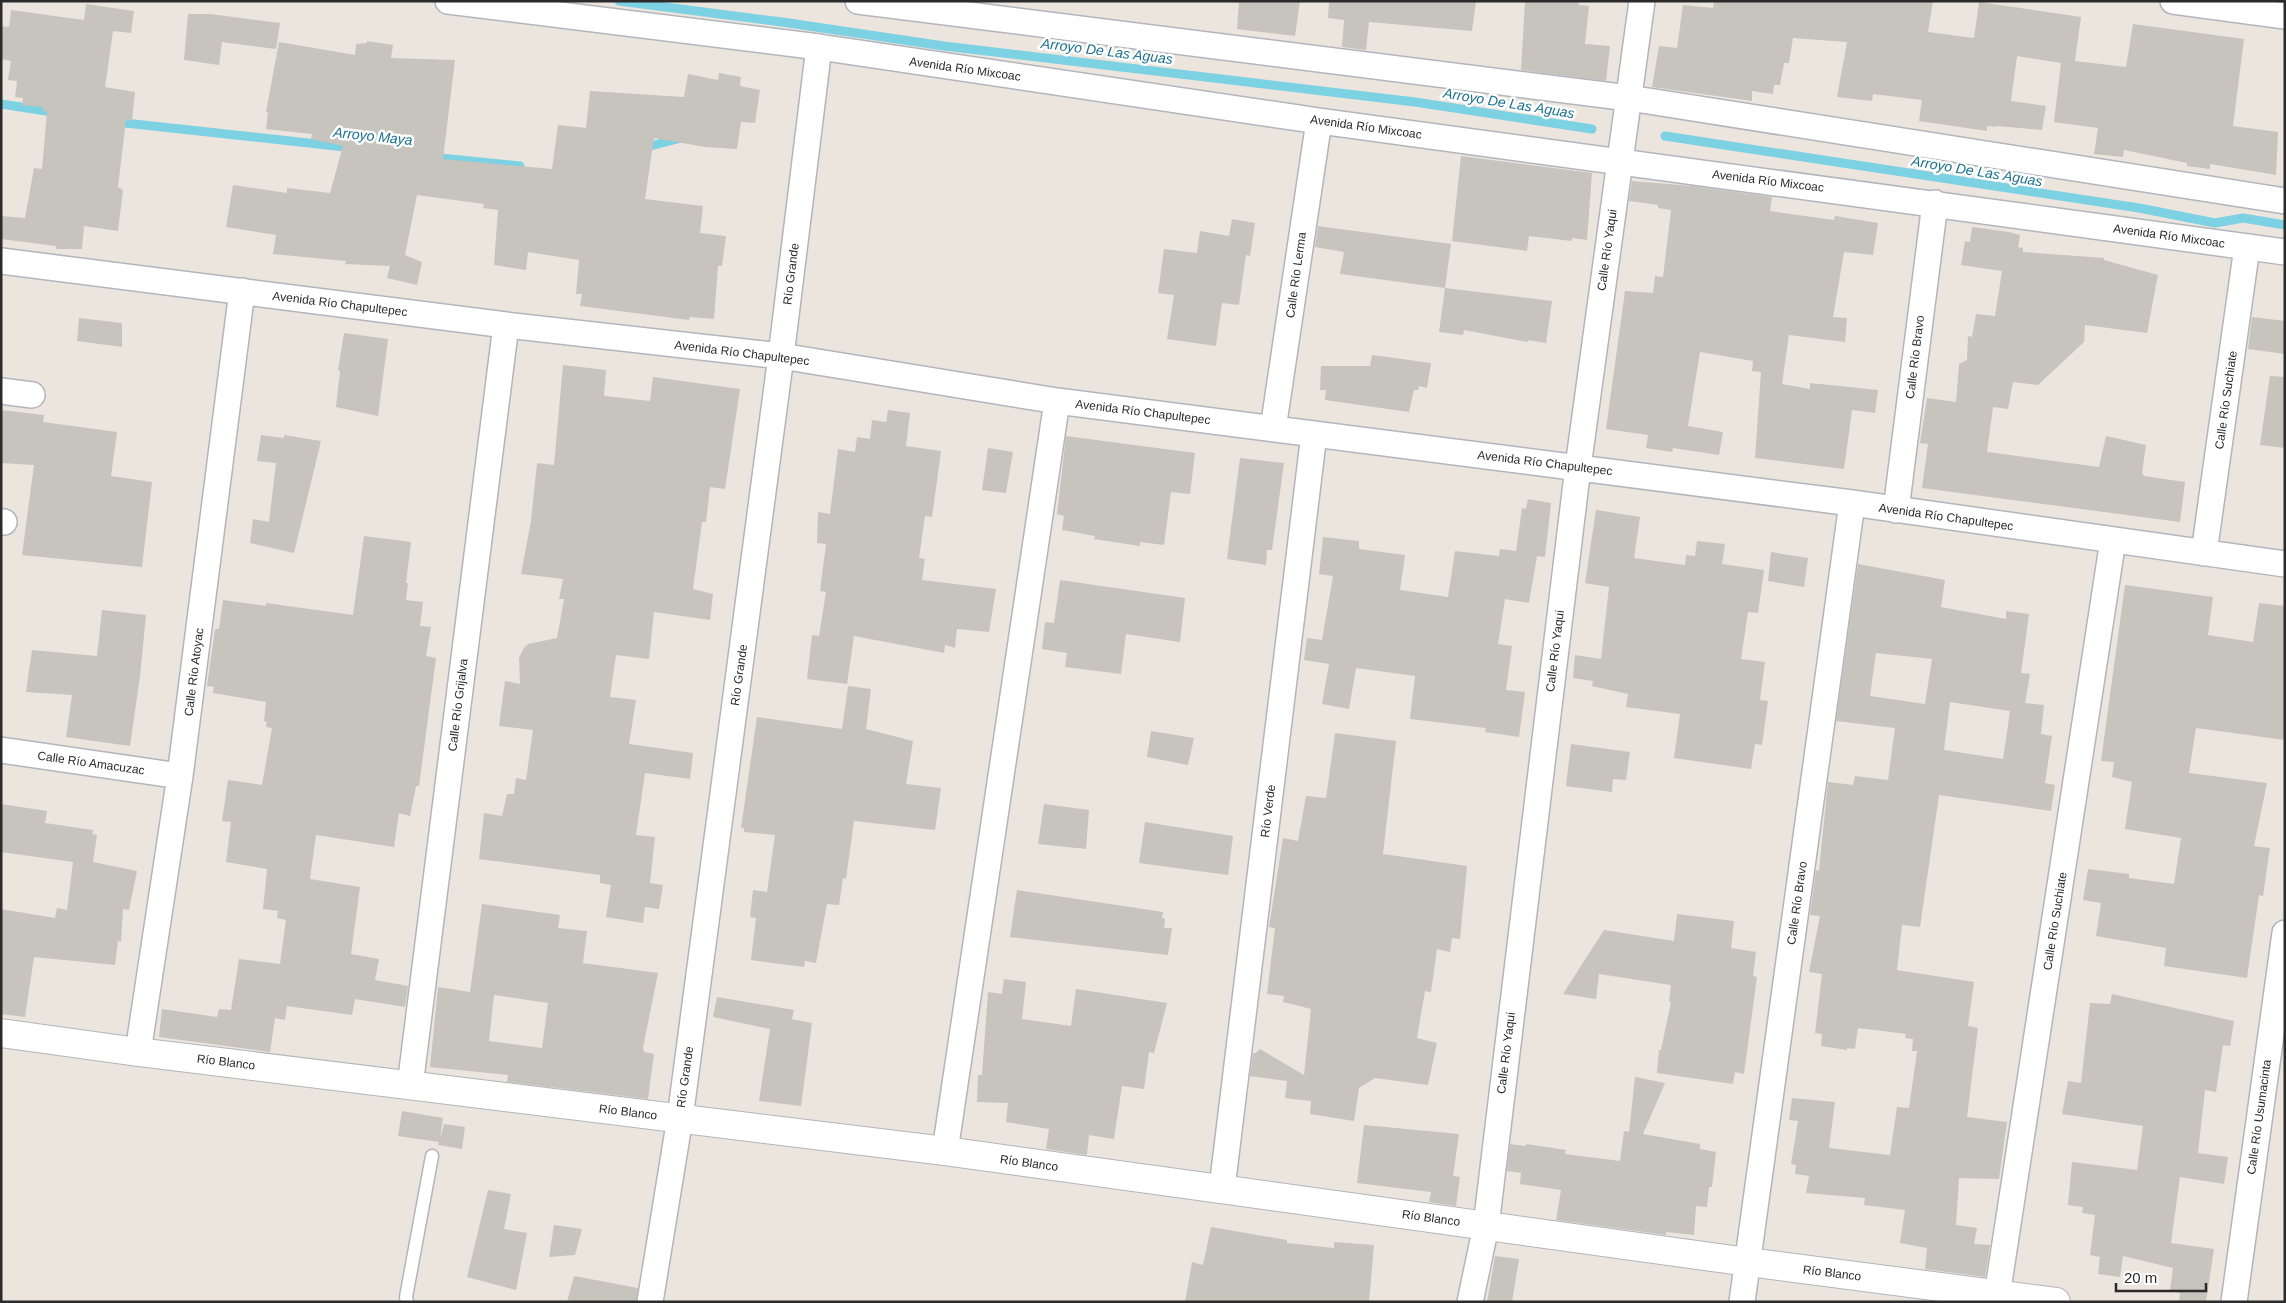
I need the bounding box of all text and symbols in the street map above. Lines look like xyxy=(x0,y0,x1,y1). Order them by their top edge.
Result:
water label: Arroyo De Las Aguas xyxy=(1039,35,1174,67)
street label: Avenida Río Mixcoac xyxy=(908,54,1022,84)
water label: Arroyo De Las Aguas xyxy=(1441,85,1576,121)
street label: Avenida Río Mixcoac xyxy=(1309,112,1423,142)
water label: Arroyo Maya xyxy=(332,124,414,148)
water label: Arroyo De Las Aguas xyxy=(1909,153,2044,189)
street label: Avenida Río Mixcoac xyxy=(1711,167,1825,195)
street label: Calle Río Yaqui xyxy=(1594,208,1620,292)
street label: Avenida Río Mixcoac xyxy=(2112,221,2226,251)
street label: Calle Río Lerma xyxy=(1283,231,1309,319)
street label: Río Grande xyxy=(780,242,802,306)
street label: Avenida Río Chapultepec xyxy=(272,289,408,319)
street label: Calle Río Bravo xyxy=(1903,314,1927,400)
street label: Avenida Río Chapultepec xyxy=(674,338,810,368)
street label: Calle Río Suchiate xyxy=(2212,349,2240,450)
street label: Avenida Río Chapultepec xyxy=(1075,397,1211,427)
street label: Avenida Río Chapultepec xyxy=(1477,448,1613,478)
street label: Avenida Río Chapultepec xyxy=(1878,501,2014,533)
street label: Calle Río Yaqui xyxy=(1543,609,1567,693)
street label: Calle Río Atoyac xyxy=(182,627,206,717)
street label: Río Grande xyxy=(728,643,750,707)
street label: Calle Río Grijalva xyxy=(445,657,471,752)
street label: Calle Río Amacuzac xyxy=(37,749,145,777)
street label: Río Verde xyxy=(1258,783,1278,838)
street label: Calle Río Bravo xyxy=(1784,860,1810,946)
street label: Calle Río Suchiate xyxy=(2040,871,2070,971)
street label: Calle Río Yaqui xyxy=(1494,1011,1518,1095)
street label: Río Grande xyxy=(674,1045,696,1109)
street label: Río Blanco xyxy=(196,1051,256,1073)
street label: Calle Río Usumacinta xyxy=(2244,1058,2274,1175)
street label: Río Blanco xyxy=(598,1101,658,1123)
street label: Río Blanco xyxy=(999,1152,1059,1174)
street label: Río Blanco xyxy=(1401,1207,1461,1229)
scale bar xyxy=(2116,1260,2206,1292)
street label: Río Blanco xyxy=(1802,1262,1862,1284)
text: 20 m xyxy=(2124,1269,2157,1286)

